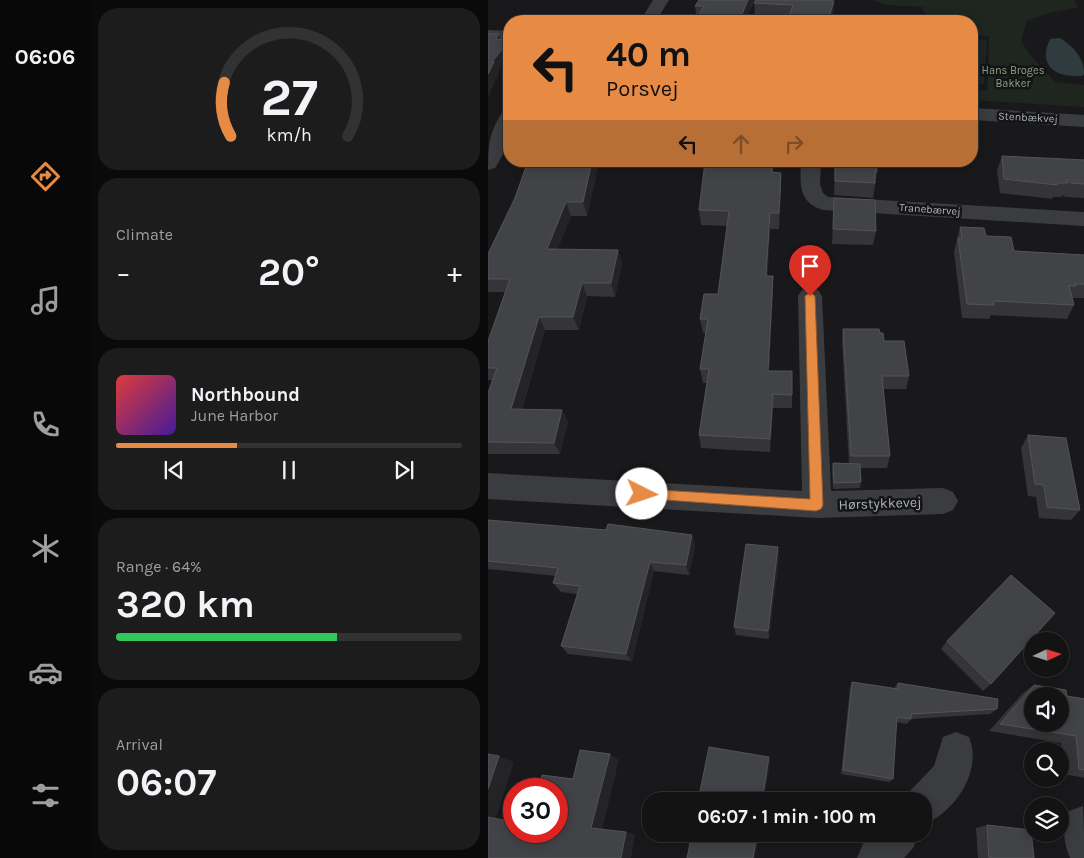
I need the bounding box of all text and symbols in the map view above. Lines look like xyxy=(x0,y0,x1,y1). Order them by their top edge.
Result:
text: 40 m xyxy=(606,34,691,75)
icon: left xyxy=(523,35,588,100)
text: 06:06 xyxy=(15,44,75,70)
park label: Hans Broges Bakker xyxy=(982,64,1045,90)
text: 27 xyxy=(260,67,318,128)
text: Porsvej xyxy=(606,76,679,102)
street label: Stenbækvej xyxy=(998,109,1058,126)
text: km/h xyxy=(266,125,312,146)
icon: left xyxy=(674,130,702,158)
icon: ahead xyxy=(727,130,755,158)
icon: right xyxy=(780,130,808,158)
icon: directions xyxy=(28,159,63,194)
street label: Tranebærvej xyxy=(899,201,961,218)
text: Climate xyxy=(116,225,173,244)
pin xyxy=(789,245,831,296)
text: 20° xyxy=(258,250,320,295)
icon: arrive xyxy=(796,252,824,280)
text: − xyxy=(116,256,131,289)
text: + xyxy=(447,256,462,289)
icon: music xyxy=(28,283,63,318)
text: Northbound xyxy=(191,384,300,406)
text: June Harbor xyxy=(191,406,278,425)
icon: phone xyxy=(28,407,63,442)
icon: previous xyxy=(160,456,188,484)
icon: pause xyxy=(275,456,303,484)
icon: next xyxy=(390,456,418,484)
position arrow xyxy=(615,467,667,519)
street label: Hørstykkevej xyxy=(838,494,922,513)
icon: climate xyxy=(28,531,63,566)
text: Range · 64% xyxy=(116,557,202,576)
text: 320 km xyxy=(116,582,255,627)
north arrow xyxy=(1024,632,1069,678)
map controls xyxy=(1024,632,1069,842)
icon: car xyxy=(28,655,63,690)
button: sound xyxy=(1024,687,1069,732)
text: Arrival xyxy=(116,735,163,754)
button: search xyxy=(1024,742,1069,787)
text: 06:07 xyxy=(116,760,216,805)
icon: filters xyxy=(28,778,63,813)
speed limit sign: 30 xyxy=(503,778,568,843)
button: layers xyxy=(1024,797,1069,842)
text: 06:07 · 1 min · 100 m xyxy=(698,806,876,828)

